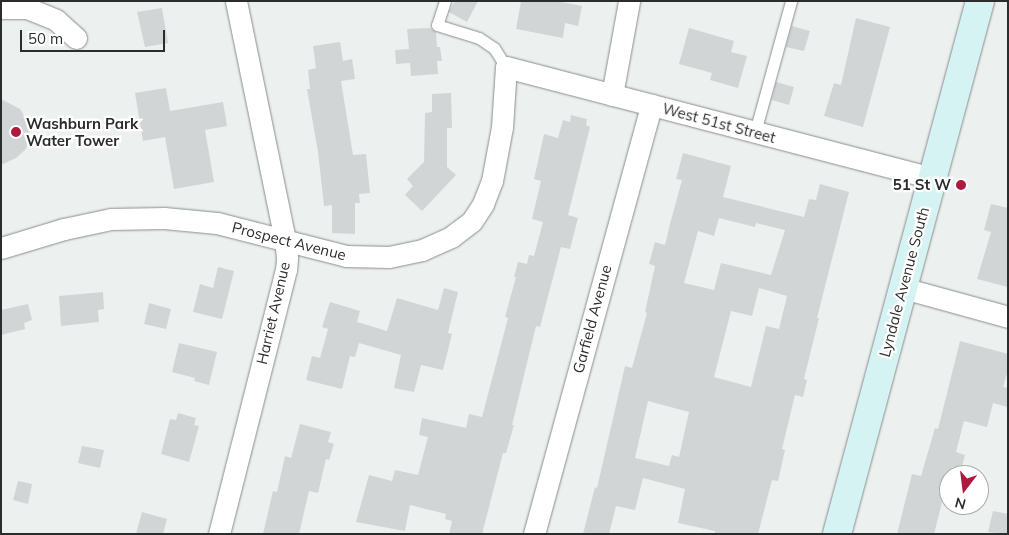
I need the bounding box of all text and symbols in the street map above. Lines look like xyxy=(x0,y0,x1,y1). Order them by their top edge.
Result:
scale bar xyxy=(22,20,168,52)
text: 50 m xyxy=(28,29,63,48)
street label: West 51st Street xyxy=(660,99,778,147)
place label: Washburn Park Water Tower xyxy=(26,114,138,149)
marker: Washburn Park Water Tower xyxy=(10,126,22,138)
place label: 51 St W xyxy=(893,176,951,194)
marker: 51 St W xyxy=(955,179,967,191)
street label: Lyndale Avenue South xyxy=(875,205,933,359)
street label: Prospect Avenue xyxy=(230,218,348,264)
street label: Harriet Avenue xyxy=(252,260,294,366)
street label: Garfield Avenue xyxy=(569,263,615,375)
north arrow xyxy=(939,465,989,515)
text: N xyxy=(953,493,968,514)

